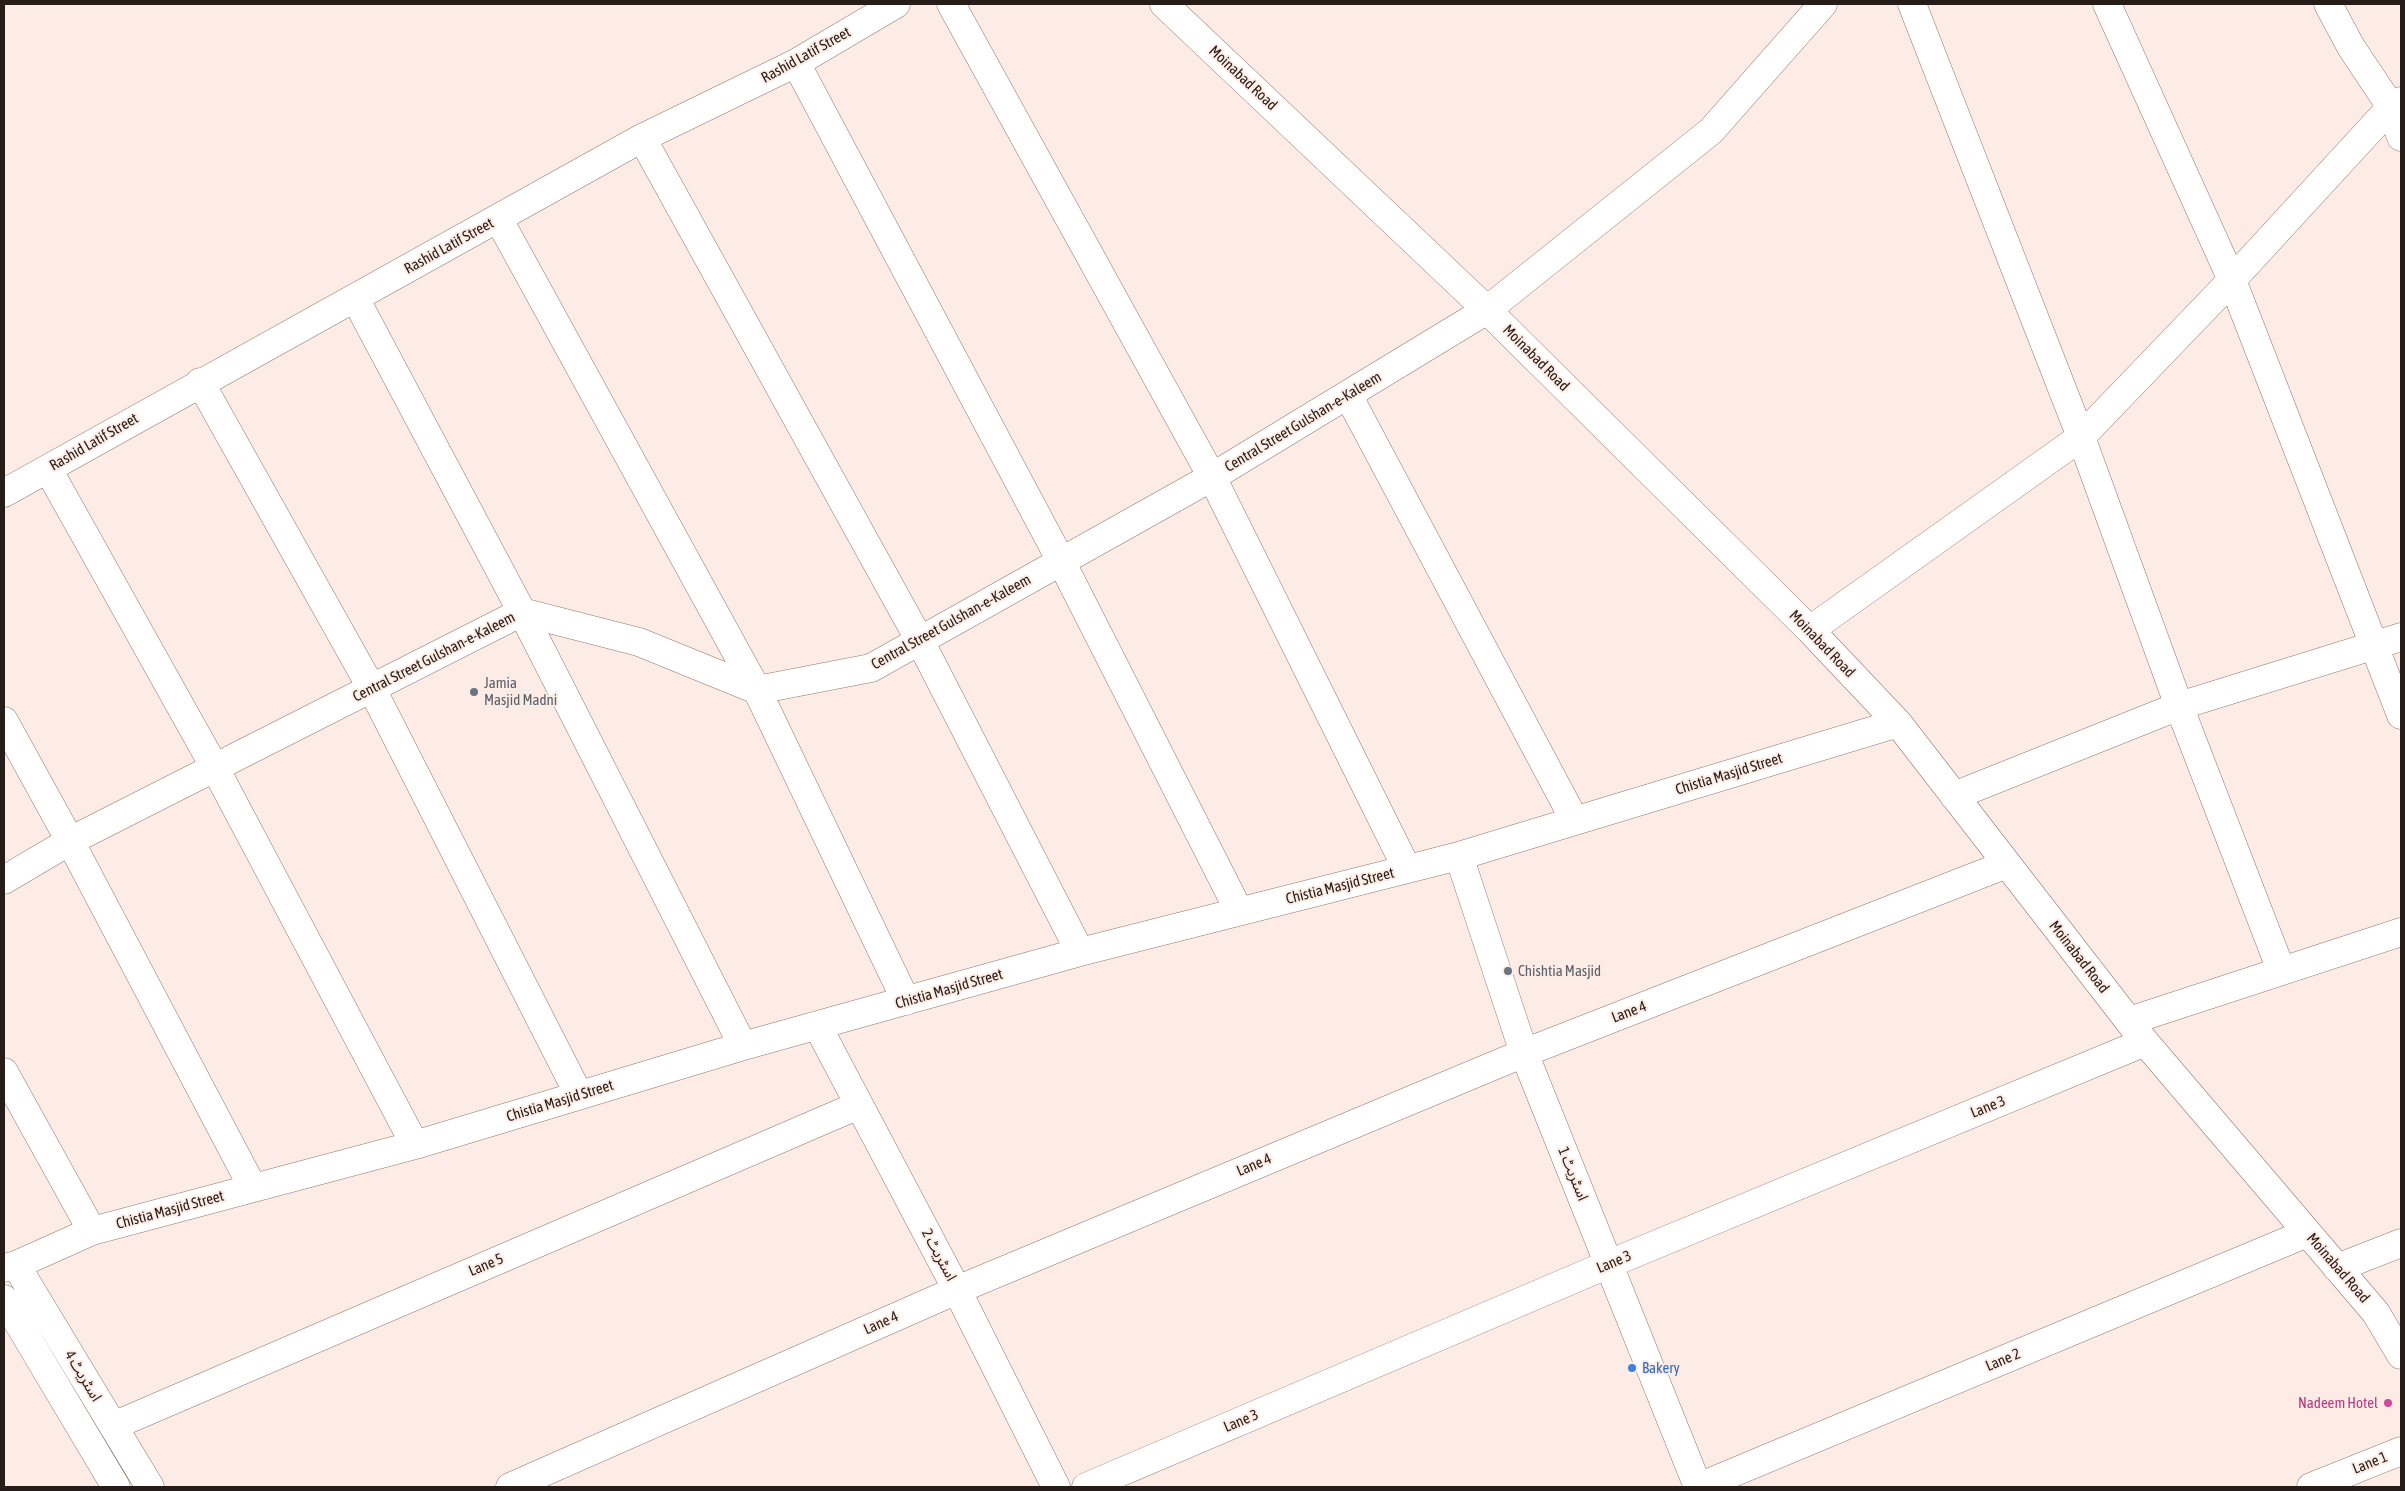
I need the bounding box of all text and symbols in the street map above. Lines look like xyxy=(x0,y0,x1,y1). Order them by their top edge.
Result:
street label: Rashid Latif Street xyxy=(758,23,854,87)
street label: Moinabad Road xyxy=(1205,42,1281,114)
street label: Rashid Latif Street xyxy=(401,214,497,278)
street label: Moinabad Road xyxy=(1499,321,1573,395)
street label: Central Street Gulshan-e-Kaleem xyxy=(1221,368,1385,476)
street label: Rashid Latif Street xyxy=(46,409,142,475)
street label: Central Street Gulshan-e-Kaleem xyxy=(868,571,1034,673)
street label: Moinabad Road xyxy=(1785,607,1859,681)
street label: Central Street Gulshan-e-Kaleem xyxy=(350,608,518,706)
place label: Jamia Masjid Madni xyxy=(484,674,557,709)
marker: Jamia Masjid Madni xyxy=(468,686,480,698)
street label: Chistia Masjid Street xyxy=(1673,749,1785,799)
street label: Chistia Masjid Street xyxy=(1284,864,1396,908)
street label: Moinabad Road xyxy=(2045,917,2113,997)
place label: Chishtia Masjid xyxy=(1518,962,1601,980)
street label: Chistia Masjid Street xyxy=(893,965,1005,1013)
marker: Chishtia Masjid xyxy=(1502,965,1514,977)
street label: Lane 4 xyxy=(1609,997,1649,1027)
street label: Chistia Masjid Street xyxy=(504,1076,616,1126)
street label: Lane 3 xyxy=(1968,1092,2008,1122)
street label: اسٹریٹ 1 xyxy=(1554,1144,1592,1204)
street label: Lane 4 xyxy=(1234,1150,1274,1180)
street label: Chistia Masjid Street xyxy=(114,1187,226,1233)
street label: اسٹریٹ 2 xyxy=(918,1226,960,1284)
street label: Moinabad Road xyxy=(2303,1229,2373,1307)
street label: Lane 3 xyxy=(1594,1247,1634,1277)
street label: Lane 5 xyxy=(466,1250,506,1280)
street label: Lane 4 xyxy=(861,1307,901,1339)
street label: Lane 2 xyxy=(1983,1345,2023,1375)
street label: اسٹریٹ 4 xyxy=(61,1347,105,1405)
place label: Bakery xyxy=(1642,1359,1680,1377)
marker: Bakery xyxy=(1626,1362,1638,1374)
place label: Nadeem Hotel xyxy=(2298,1394,2378,1412)
marker: Nadeem Hotel xyxy=(2382,1397,2394,1409)
street label: Lane 3 xyxy=(1221,1406,1261,1436)
street label: Lane 1 xyxy=(2350,1448,2390,1478)

